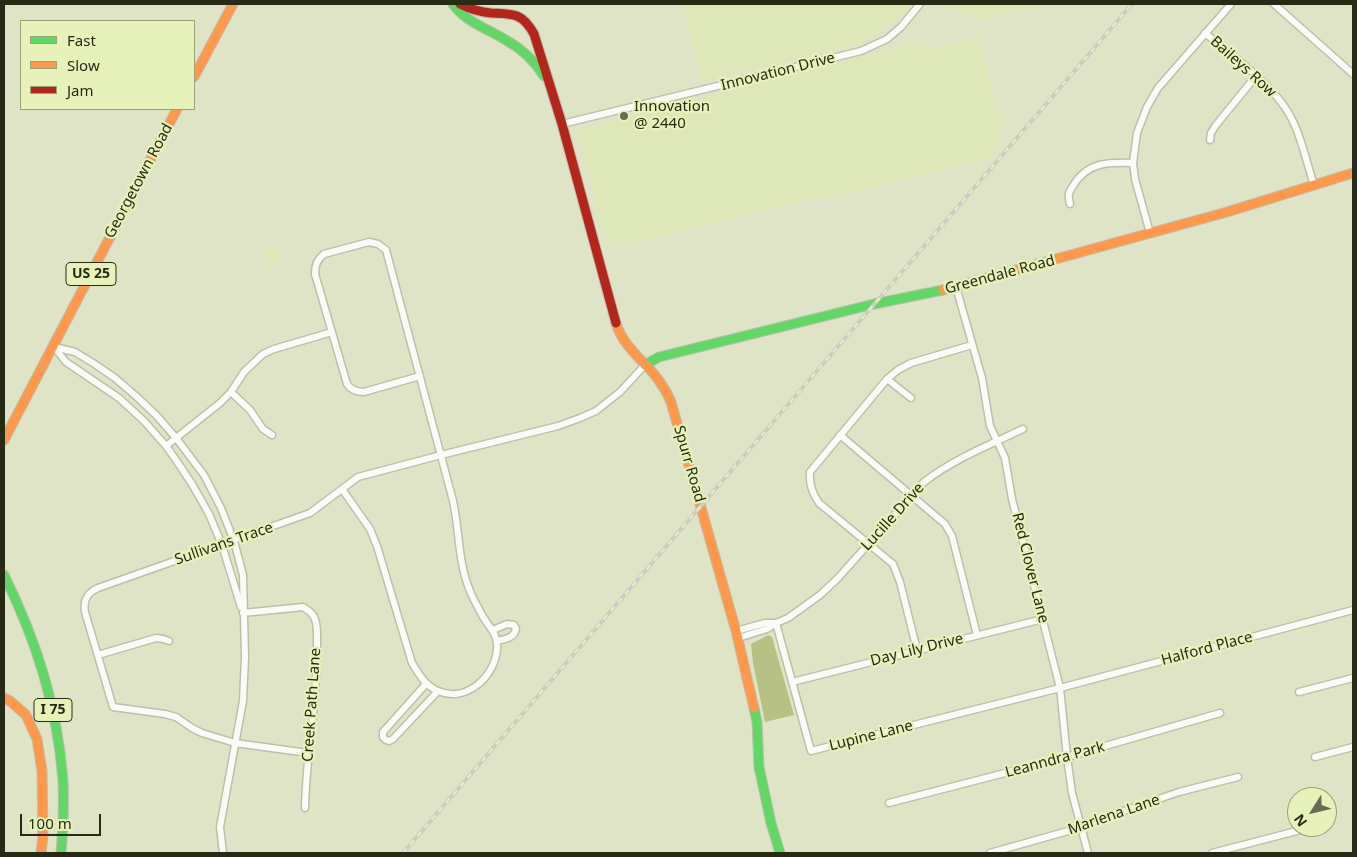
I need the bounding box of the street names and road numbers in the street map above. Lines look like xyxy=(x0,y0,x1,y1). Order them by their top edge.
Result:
street label: Baileys Row xyxy=(1206,33,1280,101)
street label: Innovation Drive xyxy=(719,49,837,95)
street label: Georgetown Road xyxy=(101,121,177,241)
street label: Greendale Road xyxy=(943,252,1057,298)
road number: US 25 xyxy=(66,262,116,286)
street label: Spurr Road xyxy=(669,424,709,504)
street label: Lucille Drive xyxy=(858,479,928,555)
street label: Red Clover Lane xyxy=(1008,511,1052,625)
street label: Sullivans Trace xyxy=(172,519,276,569)
street label: Halford Place xyxy=(1159,628,1255,670)
street label: Day Lily Drive xyxy=(869,630,965,670)
street label: Creek Path Lane xyxy=(299,647,325,763)
road number: I 75 xyxy=(34,698,72,722)
street label: Lupine Lane xyxy=(827,717,915,755)
street label: Leanndra Park xyxy=(1003,738,1107,782)
street label: Marlena Lane xyxy=(1066,791,1162,839)

